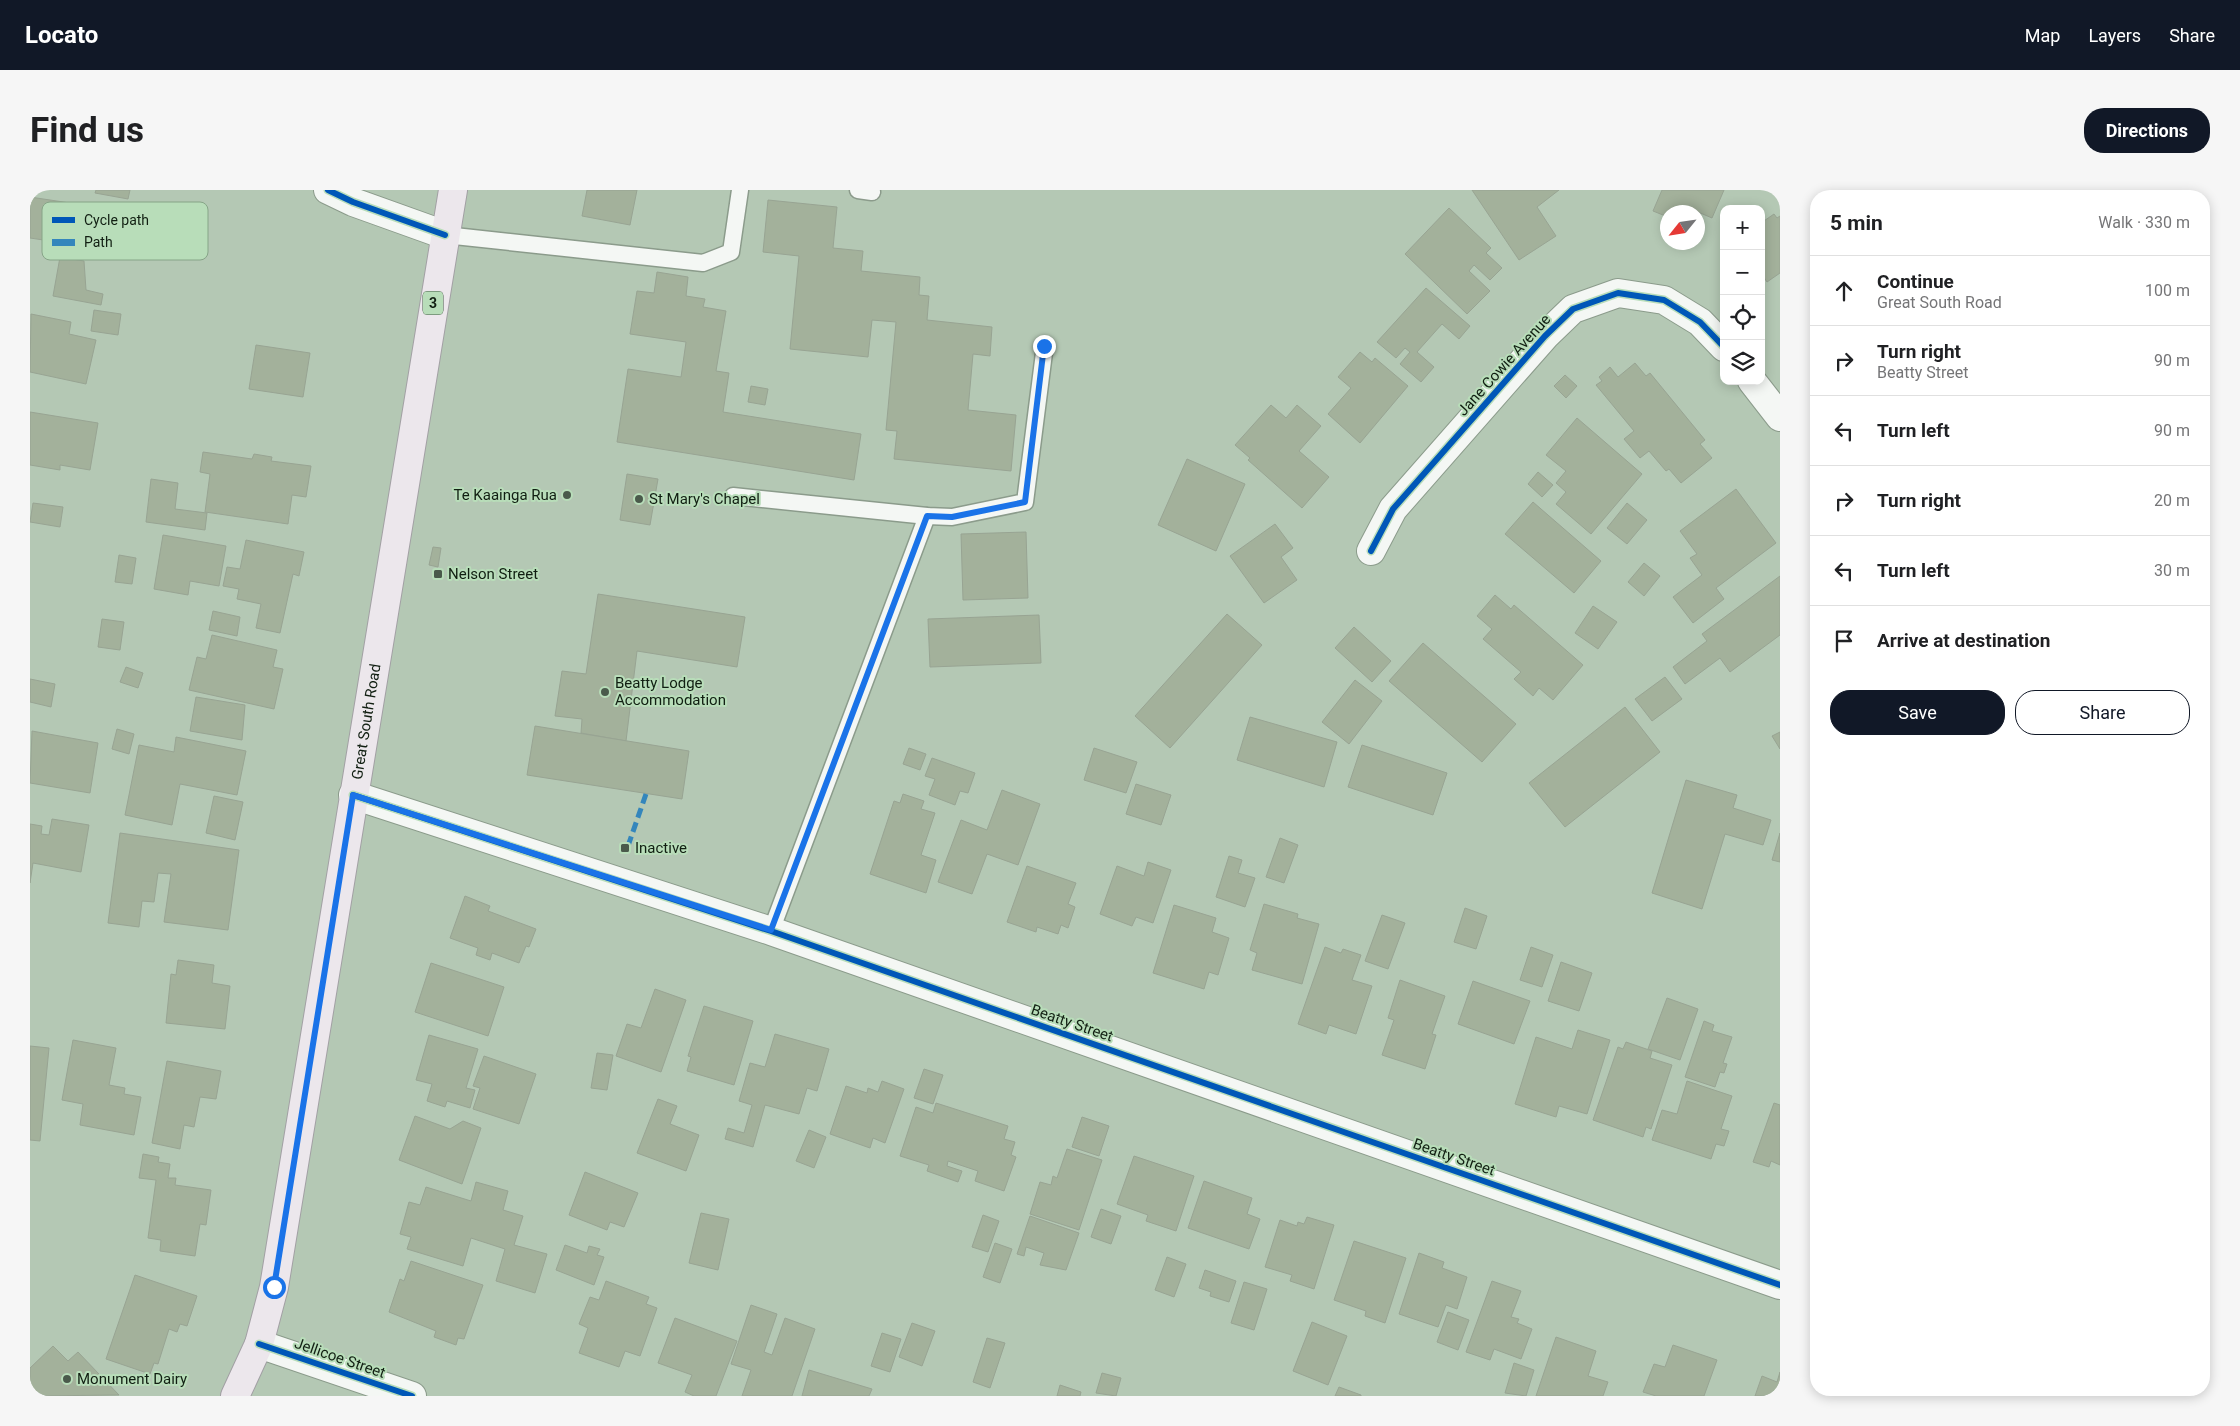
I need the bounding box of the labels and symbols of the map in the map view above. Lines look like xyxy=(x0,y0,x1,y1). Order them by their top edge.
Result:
legend xyxy=(42,202,208,260)
north arrow xyxy=(1660,205,1705,250)
text: Cycle path xyxy=(84,212,149,228)
text: Path xyxy=(84,234,113,250)
road number: 3 xyxy=(423,292,443,315)
street label: Jane Cowie Avenue xyxy=(1454,311,1554,419)
route end xyxy=(1033,335,1056,358)
place label: Te Kaainga Rua xyxy=(453,486,557,504)
marker: Te Kaainga Rua xyxy=(561,489,573,501)
place label: St Mary's Chapel xyxy=(649,490,760,508)
marker: St Mary's Chapel xyxy=(633,493,645,505)
place label: Nelson Street xyxy=(448,565,538,583)
marker: Nelson Street xyxy=(432,568,444,580)
street label: Great South Road xyxy=(348,662,385,781)
place label: Beatty Lodge Accommodation xyxy=(615,674,726,709)
marker: Beatty Lodge Accommodation xyxy=(599,686,611,698)
place label: Inactive xyxy=(635,839,687,857)
marker: Inactive xyxy=(619,842,631,854)
street label: Beatty Street xyxy=(1029,1001,1116,1045)
street label: Beatty Street xyxy=(1411,1135,1498,1179)
route start xyxy=(263,1276,286,1299)
street label: Jellicoe Street xyxy=(292,1334,388,1382)
place label: Monument Dairy xyxy=(77,1370,187,1388)
marker: Monument Dairy xyxy=(61,1373,73,1385)

